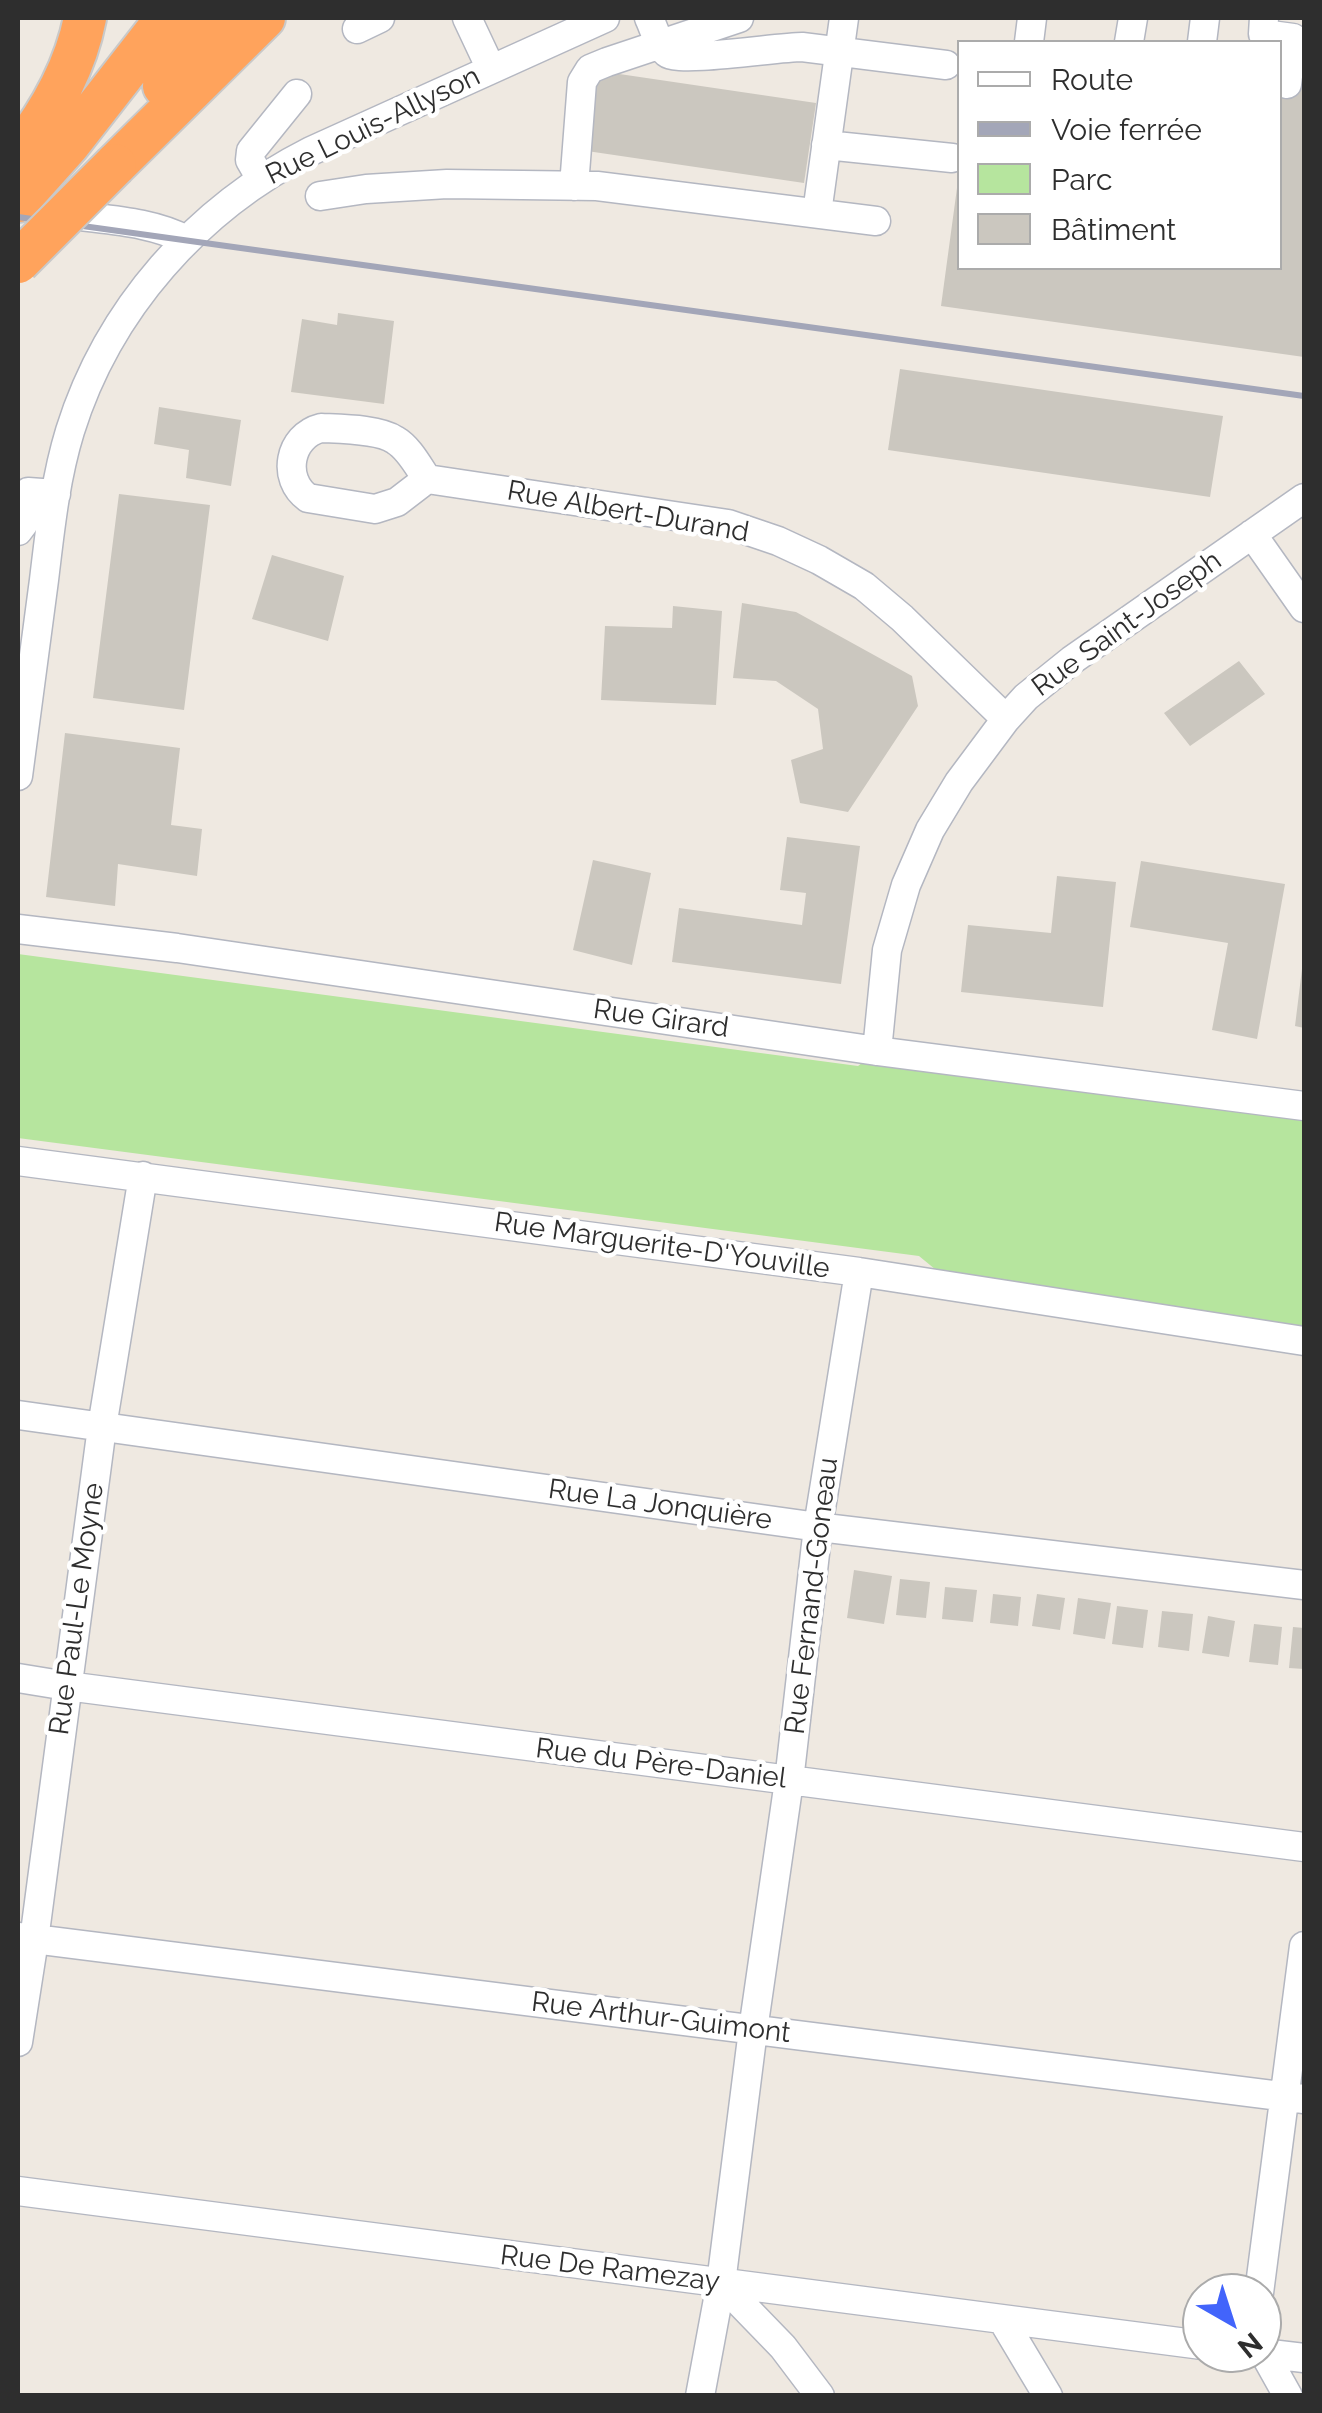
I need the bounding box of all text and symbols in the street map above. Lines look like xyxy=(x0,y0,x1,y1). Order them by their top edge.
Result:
legend xyxy=(957,40,1282,270)
street label: Rue Louis-Allyson xyxy=(261,60,485,192)
text: Route xyxy=(1051,62,1133,97)
text: Voie ferrée xyxy=(1051,112,1202,147)
text: Parc xyxy=(1051,162,1112,197)
text: Bâtiment xyxy=(1051,212,1176,247)
street label: Rue Albert-Durand xyxy=(504,474,752,550)
street label: Rue Saint-Joseph xyxy=(1026,544,1228,704)
street label: Rue Girard xyxy=(591,993,731,1045)
street label: Rue Marguerite-D'Youville xyxy=(492,1206,832,1286)
street label: Rue Fernand-Goneau xyxy=(778,1456,846,1736)
street label: Rue La Jonquière xyxy=(546,1473,774,1537)
street label: Rue Paul-Le Moyne xyxy=(43,1481,111,1737)
street label: Rue du Père-Daniel xyxy=(534,1732,788,1796)
street label: Rue Arthur-Guimont xyxy=(530,1985,792,2051)
street label: Rue De Ramezay xyxy=(498,2239,722,2299)
north arrow xyxy=(1182,2273,1282,2373)
text: N xyxy=(1231,2326,1269,2365)

